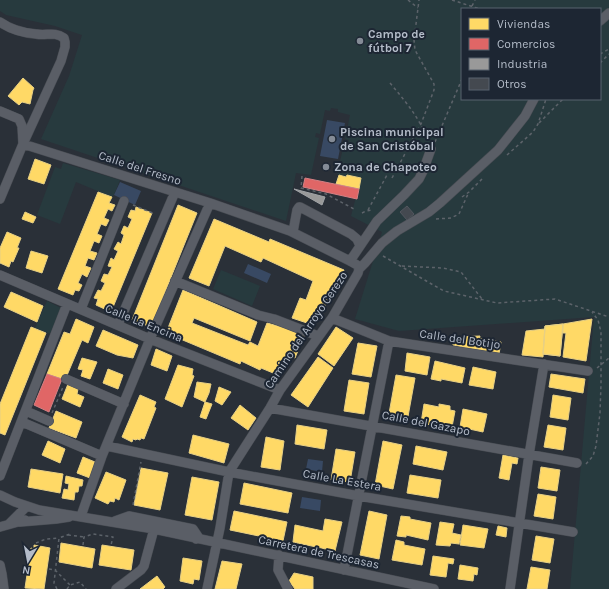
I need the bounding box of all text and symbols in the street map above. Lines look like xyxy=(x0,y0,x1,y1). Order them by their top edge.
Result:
legend xyxy=(461,8,601,100)
text: Viviendas xyxy=(497,17,550,31)
place label: Campo de fútbol 7 xyxy=(368,27,425,55)
marker: Campo de fútbol 7 xyxy=(355,36,365,46)
text: Comercios xyxy=(497,37,555,51)
text: Industria xyxy=(497,57,547,71)
text: Otros xyxy=(497,77,526,91)
place label: Piscina municipal de San Cristóbal xyxy=(340,125,444,153)
marker: Piscina municipal de San Cristóbal xyxy=(327,134,337,144)
street label: Calle del Fresno xyxy=(97,148,183,188)
place label: Zona de Chapoteo xyxy=(334,160,437,174)
marker: Zona de Chapoteo xyxy=(321,162,331,172)
street label: Camino del Arroyo Cerezo xyxy=(262,269,350,391)
street label: Calle La Encina xyxy=(103,301,185,345)
street label: Calle del Botijo xyxy=(419,326,501,352)
street label: Calle del Gazapo xyxy=(381,408,471,438)
street label: Calle La Estera xyxy=(302,466,382,494)
street label: Carretera de Trescasas xyxy=(257,532,381,572)
north arrow xyxy=(8,541,48,581)
text: N xyxy=(21,563,31,577)

